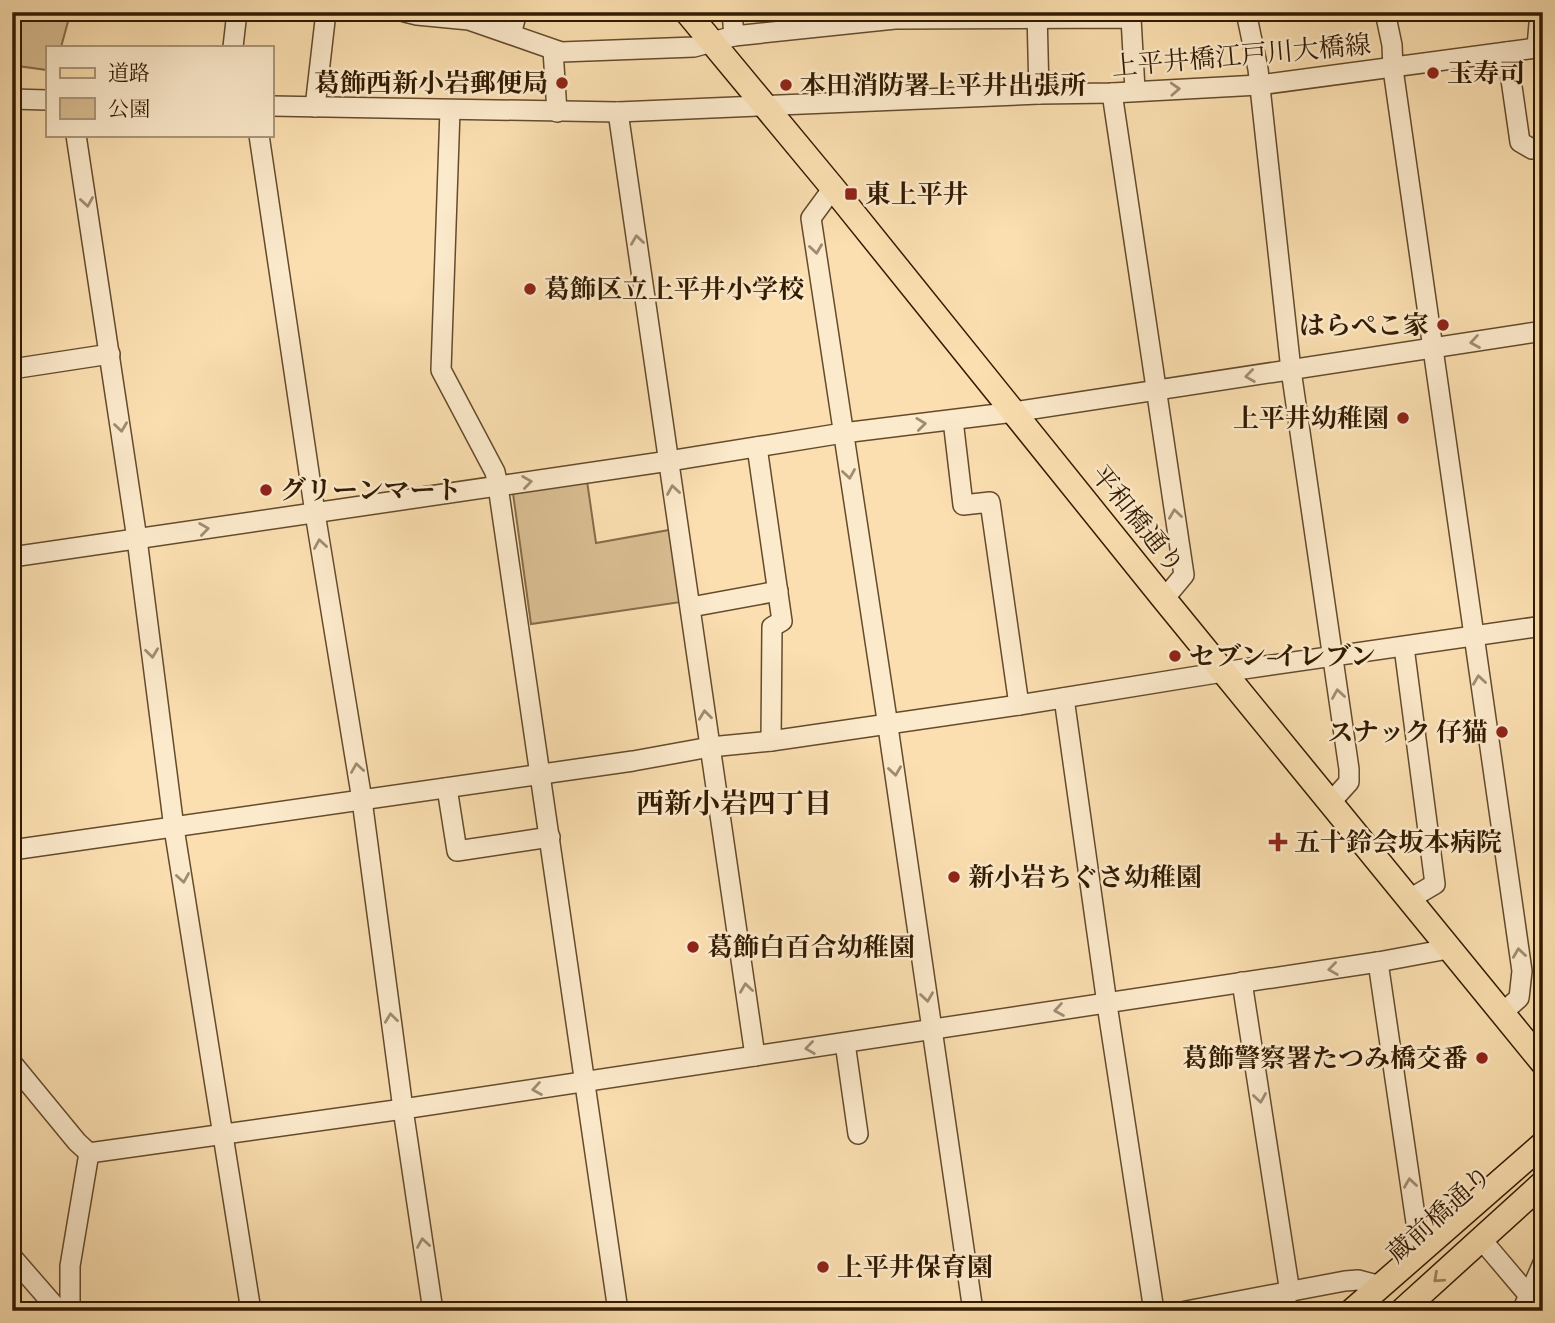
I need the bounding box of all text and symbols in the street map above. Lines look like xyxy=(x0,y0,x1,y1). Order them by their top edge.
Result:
street label: 上平井橋江戸川大橋線 xyxy=(1110,29,1372,82)
legend xyxy=(46,46,273,136)
place label: 玉寿司 xyxy=(1447,58,1525,89)
text: 道路 xyxy=(108,61,150,85)
marker: 玉寿司 xyxy=(1425,65,1441,81)
place label: 葛飾西新小岩郵便局 xyxy=(314,68,548,99)
place label: 本田消防署上平井出張所 xyxy=(800,70,1086,101)
marker: 葛飾西新小岩郵便局 xyxy=(554,75,570,91)
marker: 本田消防署上平井出張所 xyxy=(778,77,794,93)
one-way arrow xyxy=(1170,81,1181,96)
text: 公園 xyxy=(108,97,150,121)
place label: 東上平井 xyxy=(865,179,969,210)
marker: 東上平井 xyxy=(843,186,859,202)
one-way arrow xyxy=(79,196,94,208)
one-way arrow xyxy=(629,234,644,246)
one-way arrow xyxy=(808,243,823,255)
place label: 葛飾区立上平井小学校 xyxy=(544,274,804,305)
marker: 葛飾区立上平井小学校 xyxy=(522,281,538,297)
place label: はらぺこ家 xyxy=(1299,310,1429,341)
marker: はらぺこ家 xyxy=(1435,317,1451,333)
one-way arrow xyxy=(1469,334,1481,349)
one-way arrow xyxy=(1245,368,1256,383)
place label: 上平井幼稚園 xyxy=(1233,403,1389,434)
marker: 上平井幼稚園 xyxy=(1395,410,1411,426)
one-way arrow xyxy=(915,416,927,431)
one-way arrow xyxy=(113,421,128,433)
street label: 平和橋通り xyxy=(1085,459,1191,580)
one-way arrow xyxy=(842,468,857,480)
place label: グリーンマート xyxy=(280,475,461,506)
one-way arrow xyxy=(521,475,532,490)
marker: グリーンマート xyxy=(258,482,274,498)
one-way arrow xyxy=(666,484,681,496)
one-way arrow xyxy=(1168,509,1183,520)
one-way arrow xyxy=(199,522,210,537)
one-way arrow xyxy=(313,538,328,550)
place label: セブン-イレブン xyxy=(1189,641,1376,672)
one-way arrow xyxy=(144,647,159,658)
marker: セブン-イレブン xyxy=(1167,648,1183,664)
one-way arrow xyxy=(1472,674,1487,685)
one-way arrow xyxy=(1330,688,1345,700)
one-way arrow xyxy=(698,709,713,721)
place label: スナック 仔猫 xyxy=(1327,717,1488,748)
marker: スナック 仔猫 xyxy=(1494,724,1510,740)
one-way arrow xyxy=(350,762,365,774)
one-way arrow xyxy=(887,766,902,777)
district label: 西新小岩四丁目 xyxy=(636,787,832,820)
place label: 五十鈴会坂本病院 xyxy=(1294,827,1502,858)
marker: 五十鈴会坂本病院 xyxy=(1268,832,1288,852)
place label: 新小岩ちぐさ幼稚園 xyxy=(968,862,1202,893)
marker: 新小岩ちぐさ幼稚園 xyxy=(946,869,962,885)
one-way arrow xyxy=(175,872,190,884)
place label: 葛飾白百合幼稚園 xyxy=(707,932,915,963)
marker: 葛飾白百合幼稚園 xyxy=(685,939,701,955)
one-way arrow xyxy=(1512,947,1527,959)
one-way arrow xyxy=(1327,961,1339,976)
one-way arrow xyxy=(739,982,754,994)
one-way arrow xyxy=(919,991,934,1003)
one-way arrow xyxy=(1053,1002,1065,1017)
one-way arrow xyxy=(383,1012,398,1024)
one-way arrow xyxy=(804,1040,816,1055)
place label: 葛飾警察署たつみ橋交番 xyxy=(1182,1043,1468,1074)
marker: 葛飾警察署たつみ橋交番 xyxy=(1474,1050,1490,1066)
one-way arrow xyxy=(531,1081,543,1096)
one-way arrow xyxy=(1252,1092,1267,1104)
street label: 蔵前橋通り xyxy=(1381,1159,1498,1269)
one-way arrow xyxy=(1403,1177,1418,1189)
one-way arrow xyxy=(415,1237,430,1249)
place label: 上平井保育園 xyxy=(837,1252,993,1283)
marker: 上平井保育園 xyxy=(815,1259,831,1275)
one-way arrow xyxy=(1433,1270,1446,1283)

